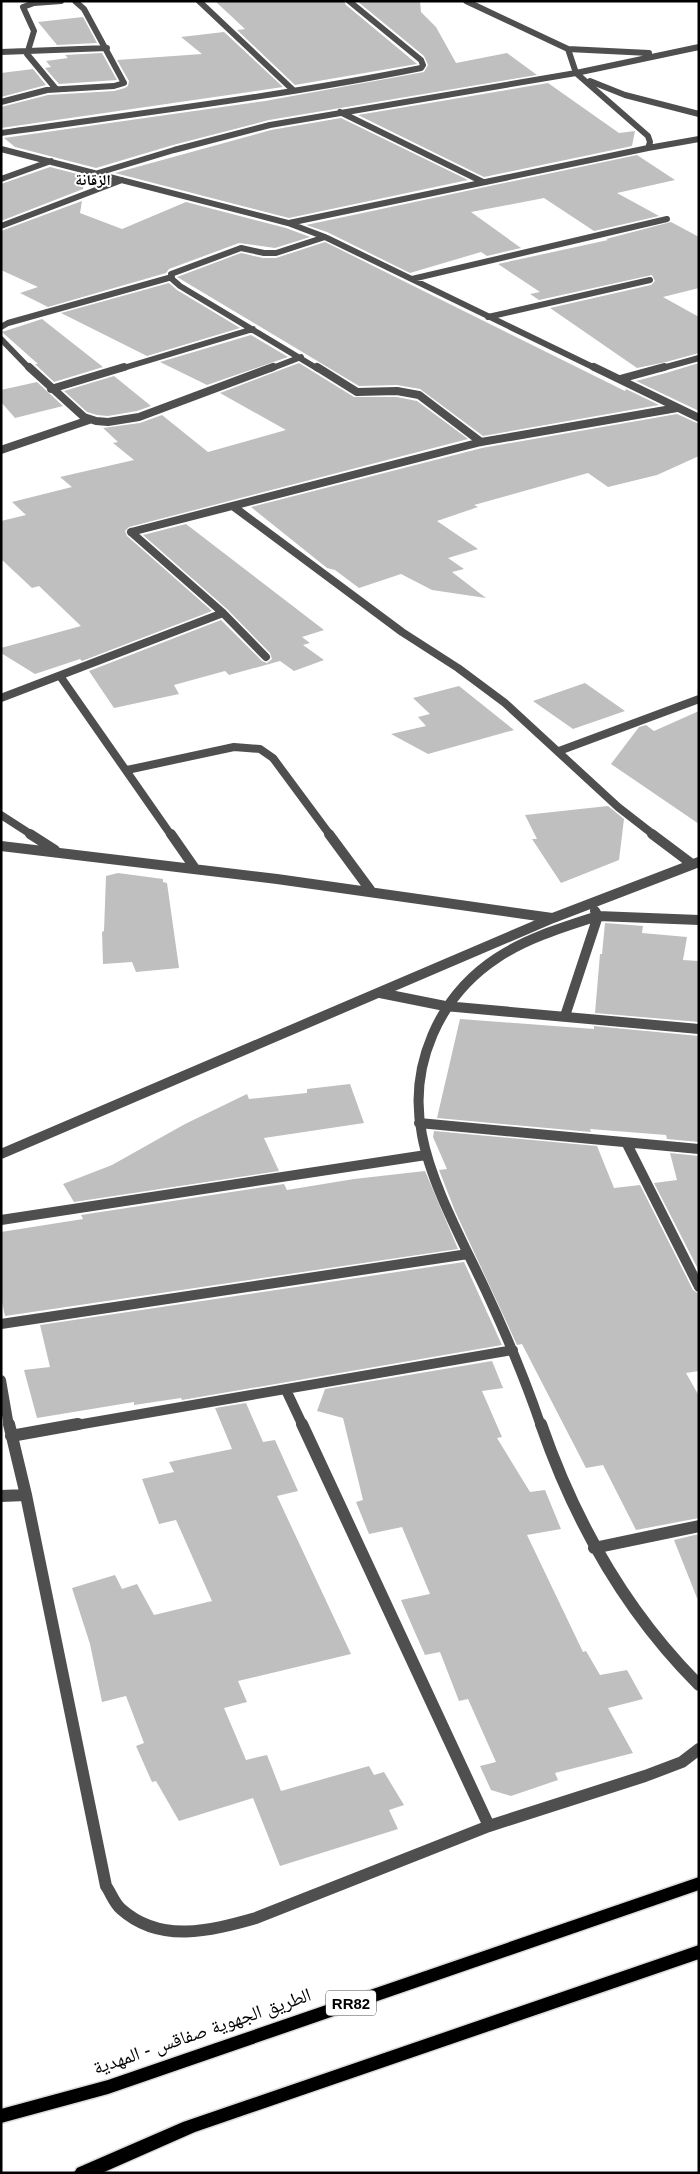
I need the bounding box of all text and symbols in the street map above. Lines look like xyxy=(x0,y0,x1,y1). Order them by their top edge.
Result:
district label: الزقانة xyxy=(75,171,111,188)
street label: الطريق الجهوية صفاقس - المهدية xyxy=(90,1984,314,2079)
road number: RR82 xyxy=(326,1990,376,2016)

